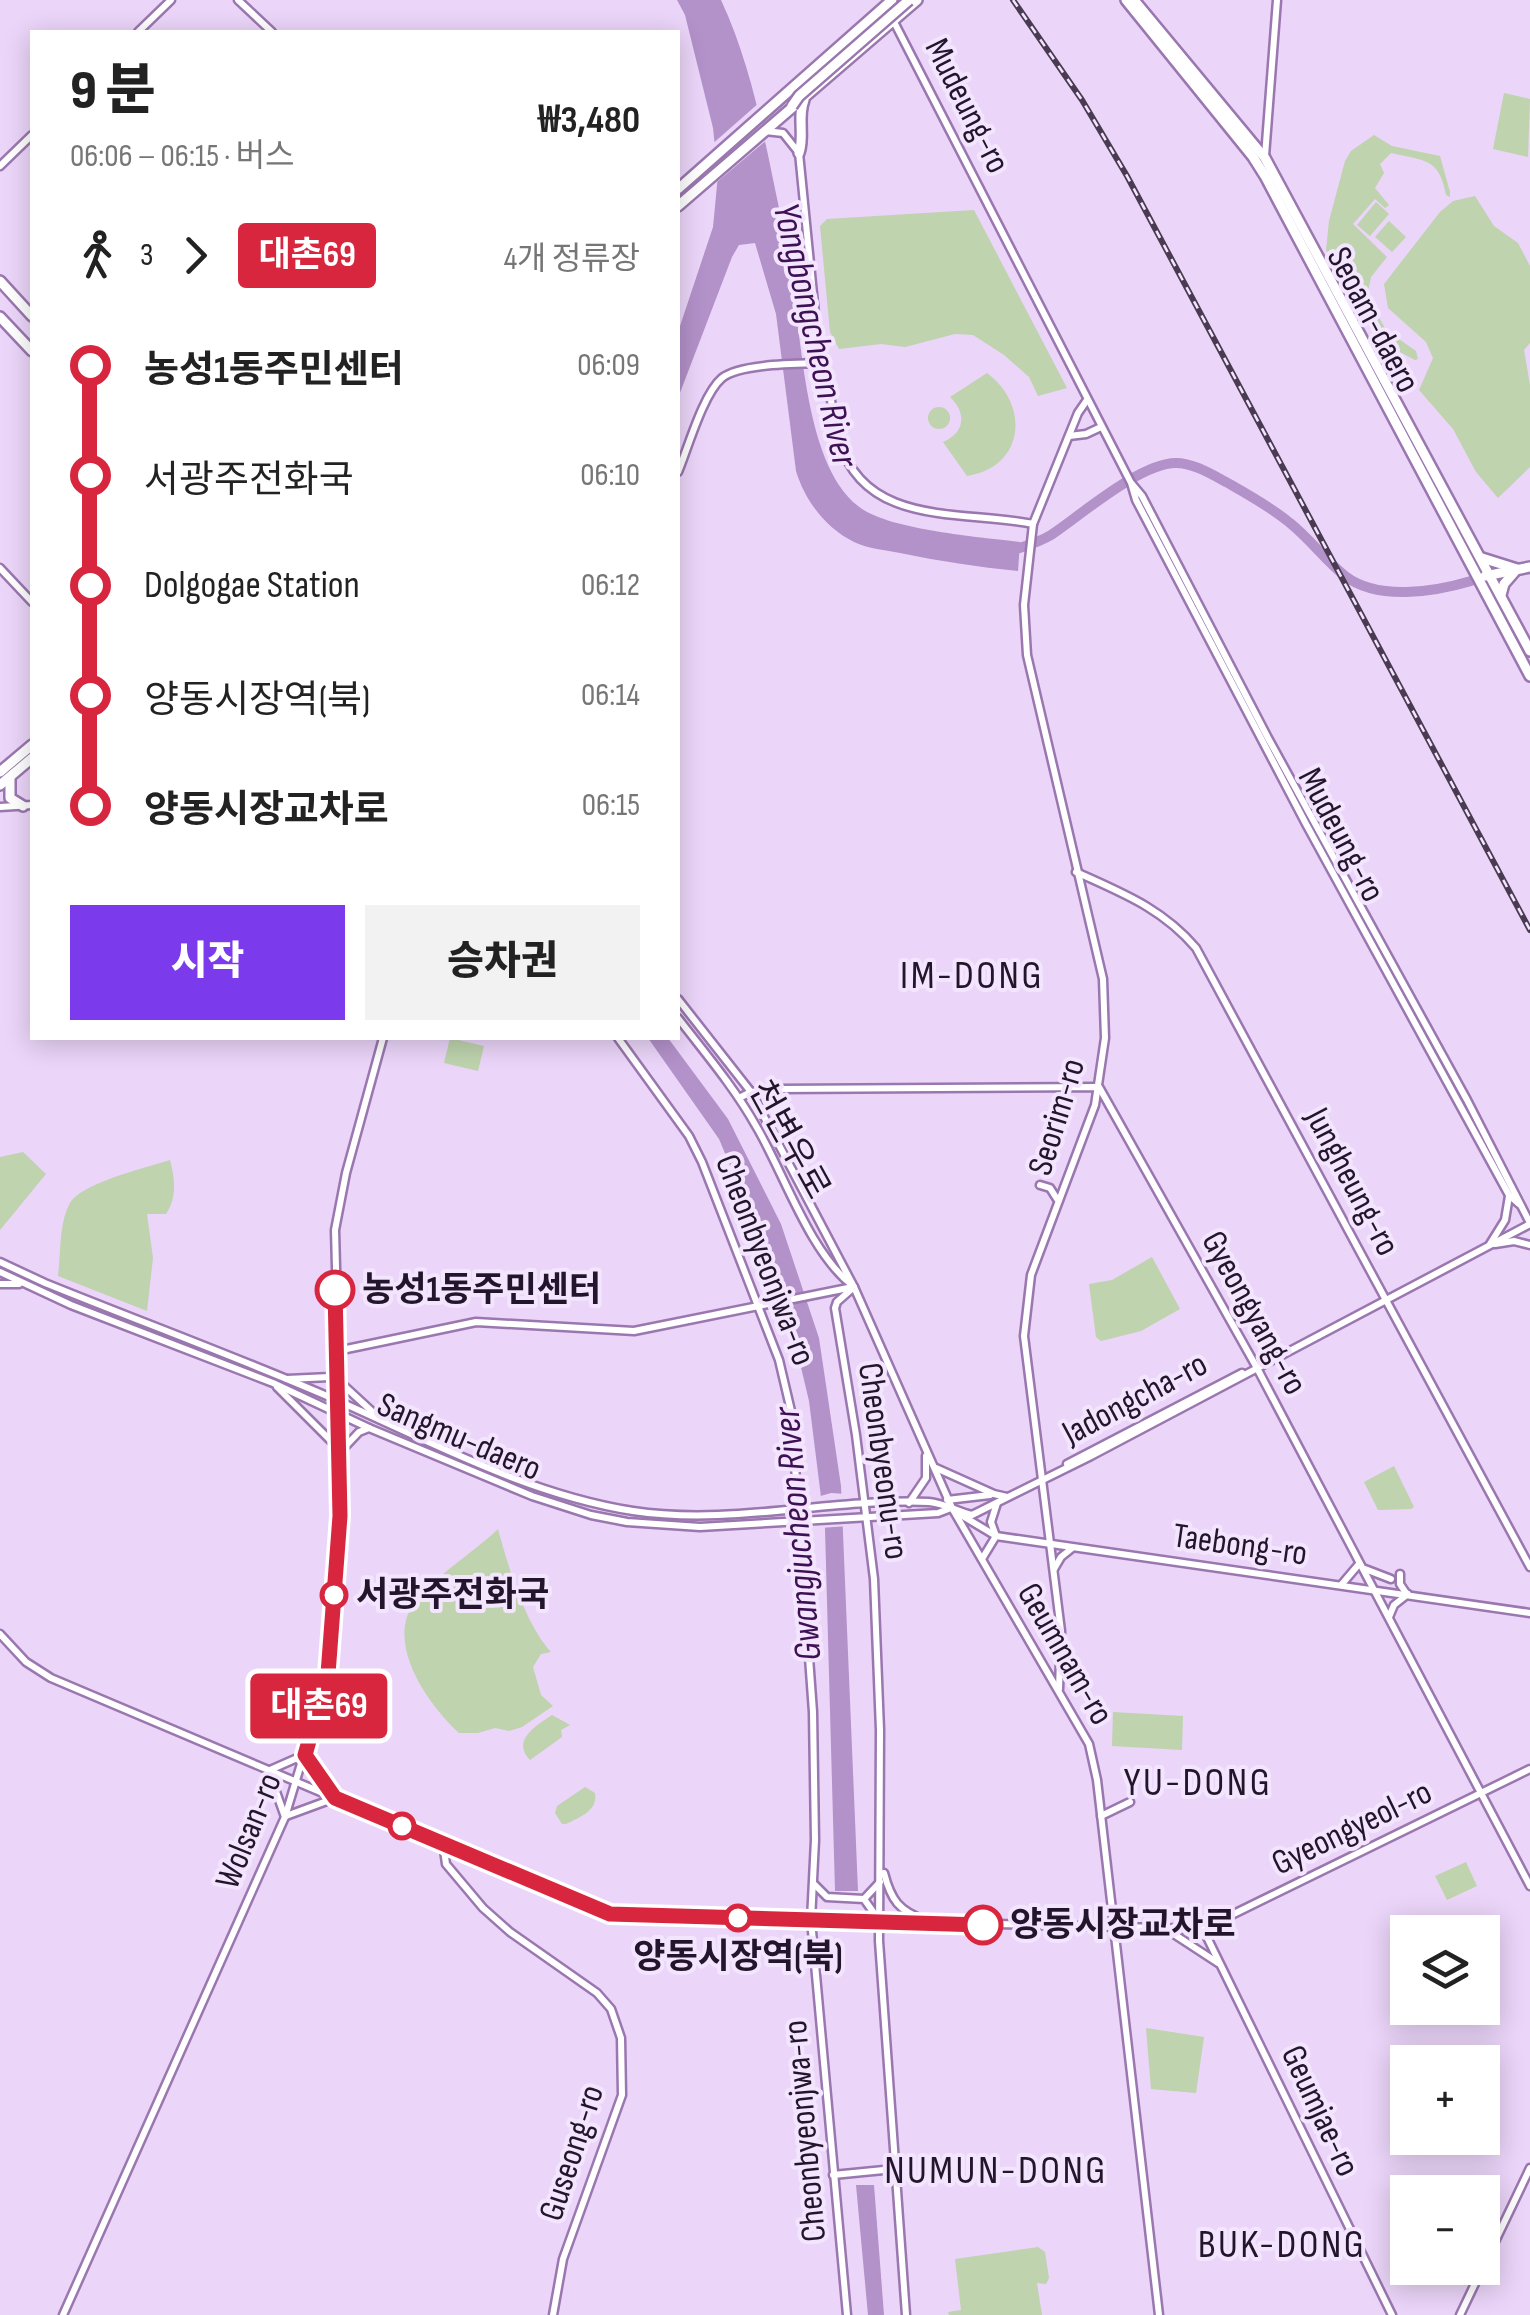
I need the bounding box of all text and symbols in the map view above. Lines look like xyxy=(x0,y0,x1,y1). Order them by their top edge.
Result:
street label: Mudeung-ro xyxy=(915,32,1019,180)
text: 9 분 xyxy=(70,58,156,125)
text: ₩3,480 xyxy=(538,98,640,143)
text: 06:06 – 06:15 · 버스 xyxy=(70,137,294,176)
water label: Yongbongcheon River xyxy=(763,199,867,472)
icon: walk xyxy=(70,228,125,283)
icon: forward xyxy=(168,228,223,283)
text: 대촌69 xyxy=(258,234,356,277)
text: 3 xyxy=(140,236,153,275)
text: 4개 정류장 xyxy=(504,240,640,279)
street label: Seoam-daero xyxy=(1317,240,1429,400)
text: 06:09 xyxy=(577,346,640,385)
text: 농성1동주민센터 xyxy=(144,348,404,393)
text: 06:10 xyxy=(580,456,640,495)
text: 서광주전화국 xyxy=(144,458,354,503)
text: Dolgogae Station xyxy=(144,563,360,608)
text: 06:12 xyxy=(581,566,640,605)
text: 06:14 xyxy=(581,676,640,715)
text: 양동시장역(북) xyxy=(144,678,370,723)
street label: Mudeung-ro xyxy=(1288,761,1394,909)
text: 06:15 xyxy=(582,786,640,825)
text: 양동시장교차로 xyxy=(144,788,389,833)
button: 시작 xyxy=(70,905,345,1020)
button: 승차권 xyxy=(365,905,640,1020)
district label: IM-DONG xyxy=(900,952,1044,1000)
street label: Seorim-ro xyxy=(1019,1054,1095,1180)
street label: 천변우로 xyxy=(739,1073,839,1207)
street label: Jungheung-ro xyxy=(1295,1100,1409,1263)
street label: Cheonbyeonjwa-ro xyxy=(705,1148,825,1372)
street label: Gyeongyang-ro xyxy=(1192,1224,1316,1402)
place label: 농성1동주민센터 xyxy=(362,1269,601,1312)
marker: 농성1동주민센터 xyxy=(316,1271,354,1309)
street label: Jadongcha-ro xyxy=(1054,1343,1215,1456)
street label: Cheonbyeonu-ro xyxy=(848,1360,918,1562)
street label: Sangmu-daero xyxy=(371,1383,547,1491)
water label: Gwangjucheon River xyxy=(764,1404,832,1663)
street label: Taebong-ro xyxy=(1170,1514,1310,1576)
place label: 서광주전화국 xyxy=(356,1574,549,1617)
street label: Geumnam-ro xyxy=(1007,1575,1123,1733)
marker: 서광주전화국 xyxy=(321,1582,347,1608)
line badge: 대촌69 xyxy=(249,1674,389,1738)
text: 대촌69 xyxy=(270,1685,368,1728)
district label: YU-DONG xyxy=(1124,1759,1272,1807)
street label: Wolsan-ro xyxy=(206,1767,292,1895)
street label: Gyeongyeol-ro xyxy=(1265,1771,1439,1885)
unlabelled marker xyxy=(389,1813,415,1839)
place label: 양동시장교차로 xyxy=(1010,1904,1235,1947)
marker: 양동시장역(북) xyxy=(725,1905,751,1931)
marker: 양동시장교차로 xyxy=(964,1906,1002,1944)
map controls xyxy=(1390,1915,1500,2285)
button: layers xyxy=(1390,1915,1500,2025)
place label: 양동시장역(북) xyxy=(633,1936,843,1979)
street label: Cheonbyeonjwa-ro xyxy=(774,2018,836,2244)
street label: Geumjae-ro xyxy=(1271,2039,1369,2183)
button: + xyxy=(1390,2045,1500,2155)
street label: Guseong-ro xyxy=(530,2080,614,2226)
district label: NUMUN-DONG xyxy=(884,2147,1108,2195)
button: − xyxy=(1390,2175,1500,2285)
district label: BUK-DONG xyxy=(1198,2221,1366,2269)

